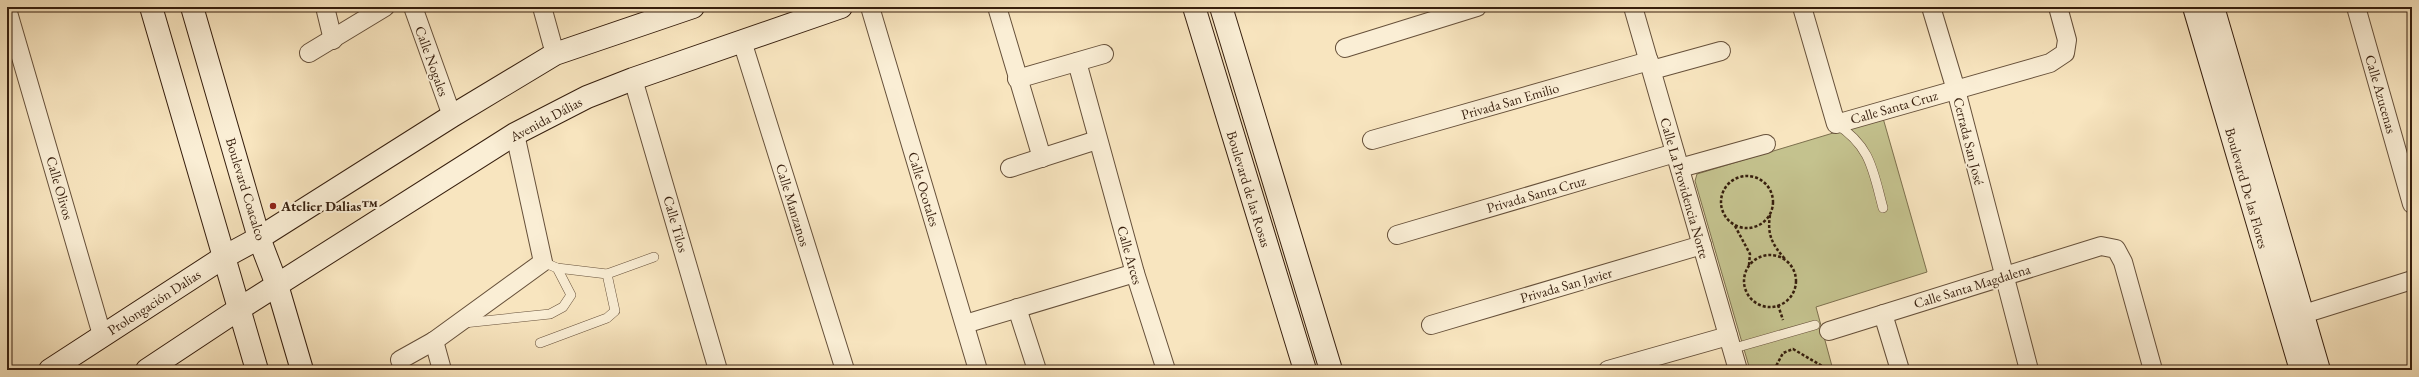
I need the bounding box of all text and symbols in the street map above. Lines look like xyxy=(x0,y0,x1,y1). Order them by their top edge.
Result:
street label: Calle Nogales xyxy=(411,23,453,99)
street label: Calle Azucenas xyxy=(2361,53,2401,136)
street label: Privada San Emilio xyxy=(1459,78,1561,124)
street label: Calle Santa Cruz xyxy=(1848,86,1940,128)
street label: Avenida Dálias xyxy=(506,92,586,146)
street label: Cerrada San José xyxy=(1949,95,1989,187)
street label: Calle La Providencia Norte xyxy=(1656,115,1714,261)
street label: Boulevard De las Flores xyxy=(2221,126,2273,251)
street label: Boulevard de las Rosas xyxy=(1223,129,1275,250)
street label: Boulevard Coacalco xyxy=(222,136,270,243)
street label: Calle Ocotales xyxy=(904,150,944,229)
street label: Calle Olivos xyxy=(42,154,78,222)
street label: Calle Manzanos xyxy=(772,161,814,249)
street label: Privada Santa Cruz xyxy=(1484,171,1588,217)
street label: Calle Tilos xyxy=(659,194,693,255)
place label: Atelier Dalias™ xyxy=(280,197,378,215)
marker: Atelier Dalias™ xyxy=(268,201,278,211)
street label: Calle Arces xyxy=(1113,224,1147,287)
street label: Calle Santa Magdalena xyxy=(1911,260,2033,312)
street label: Privada San Javier xyxy=(1518,263,1614,307)
street label: Prolongación Dalias xyxy=(104,265,204,339)

